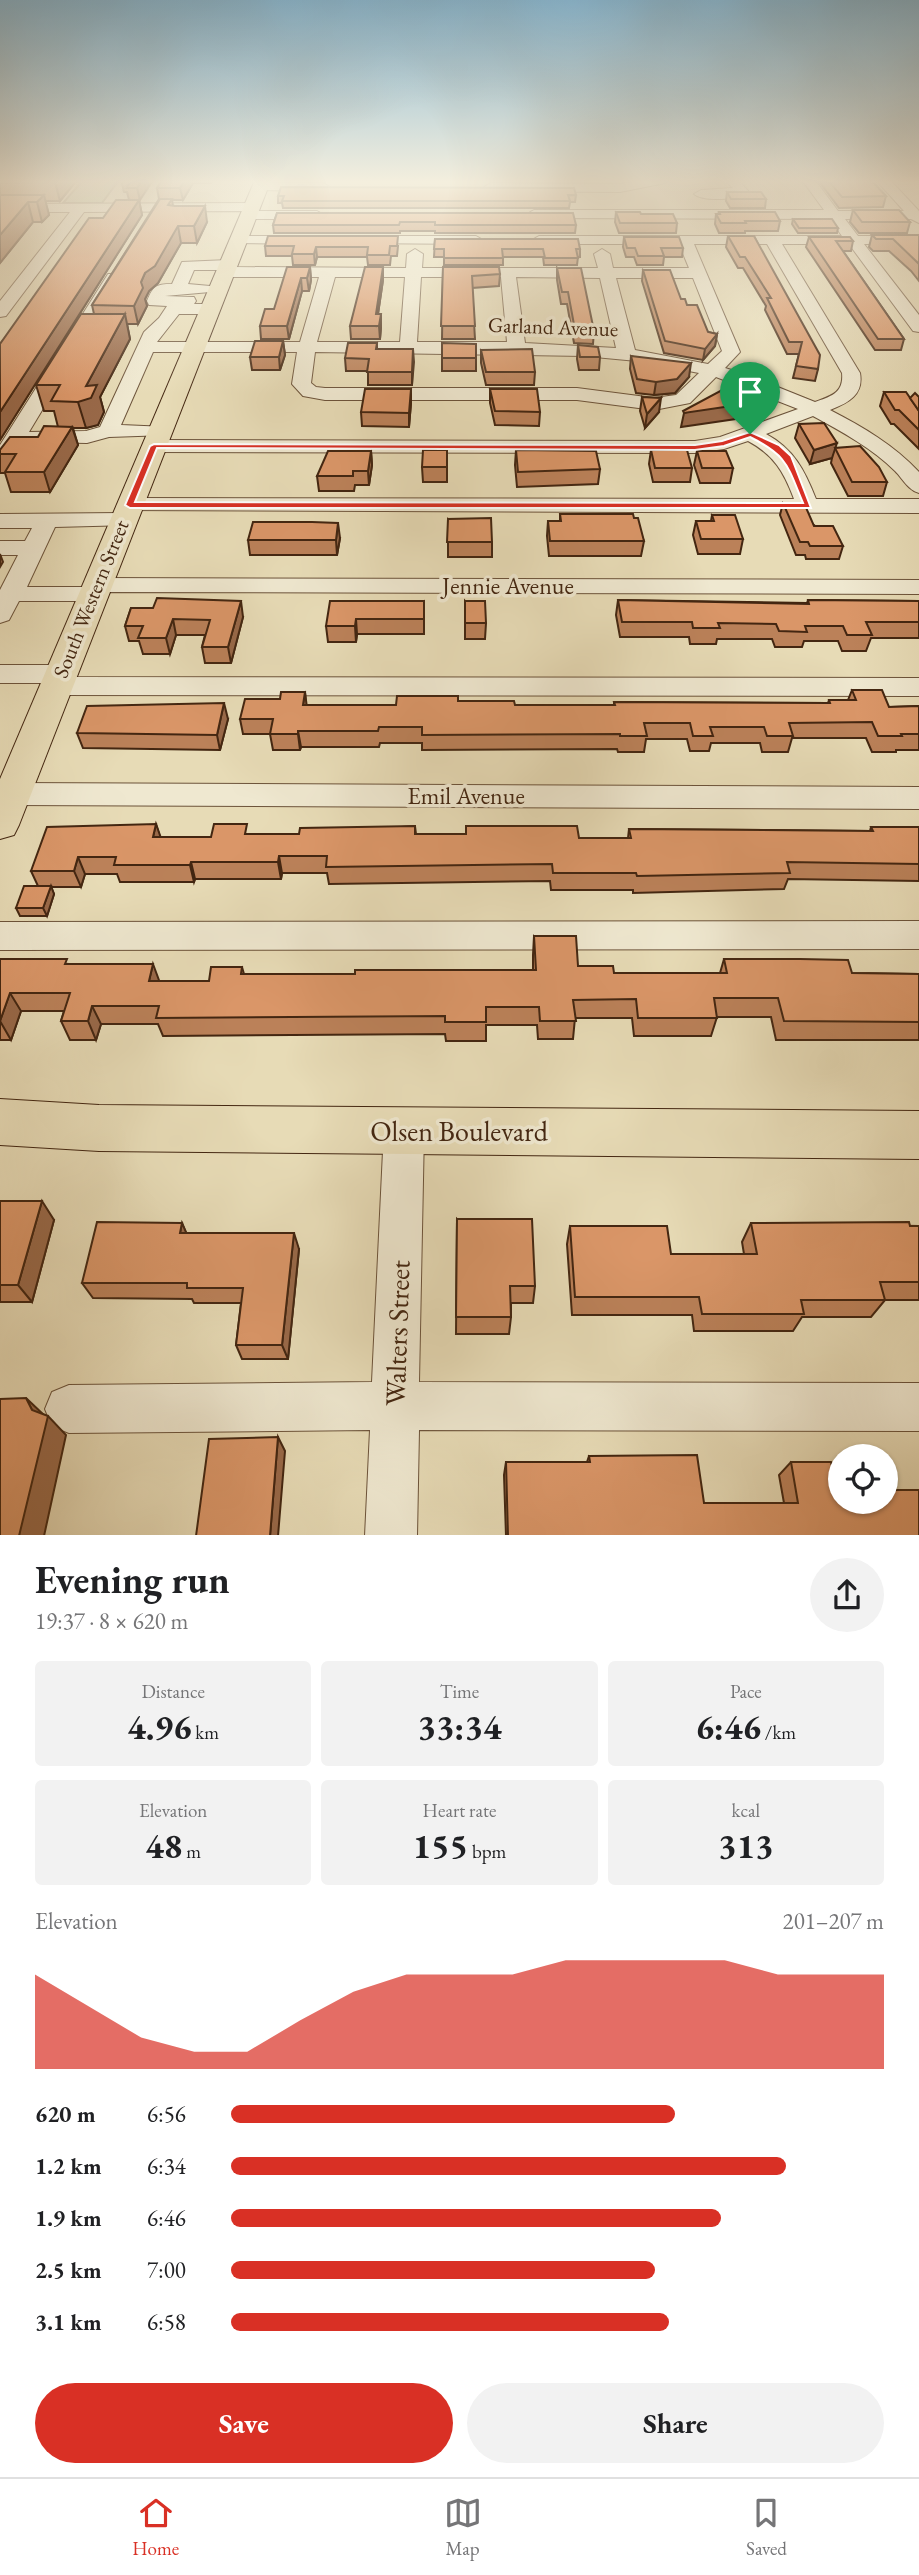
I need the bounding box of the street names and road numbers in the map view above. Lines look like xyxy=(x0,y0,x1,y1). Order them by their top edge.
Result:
street label: Garland Avenue xyxy=(487,311,619,342)
street label: South Western Street xyxy=(47,515,135,682)
street label: Jennie Avenue xyxy=(440,570,574,601)
street label: Emil Avenue xyxy=(407,780,525,811)
street label: Olsen Boulevard xyxy=(370,1113,549,1149)
street label: Walters Street xyxy=(376,1259,418,1407)

